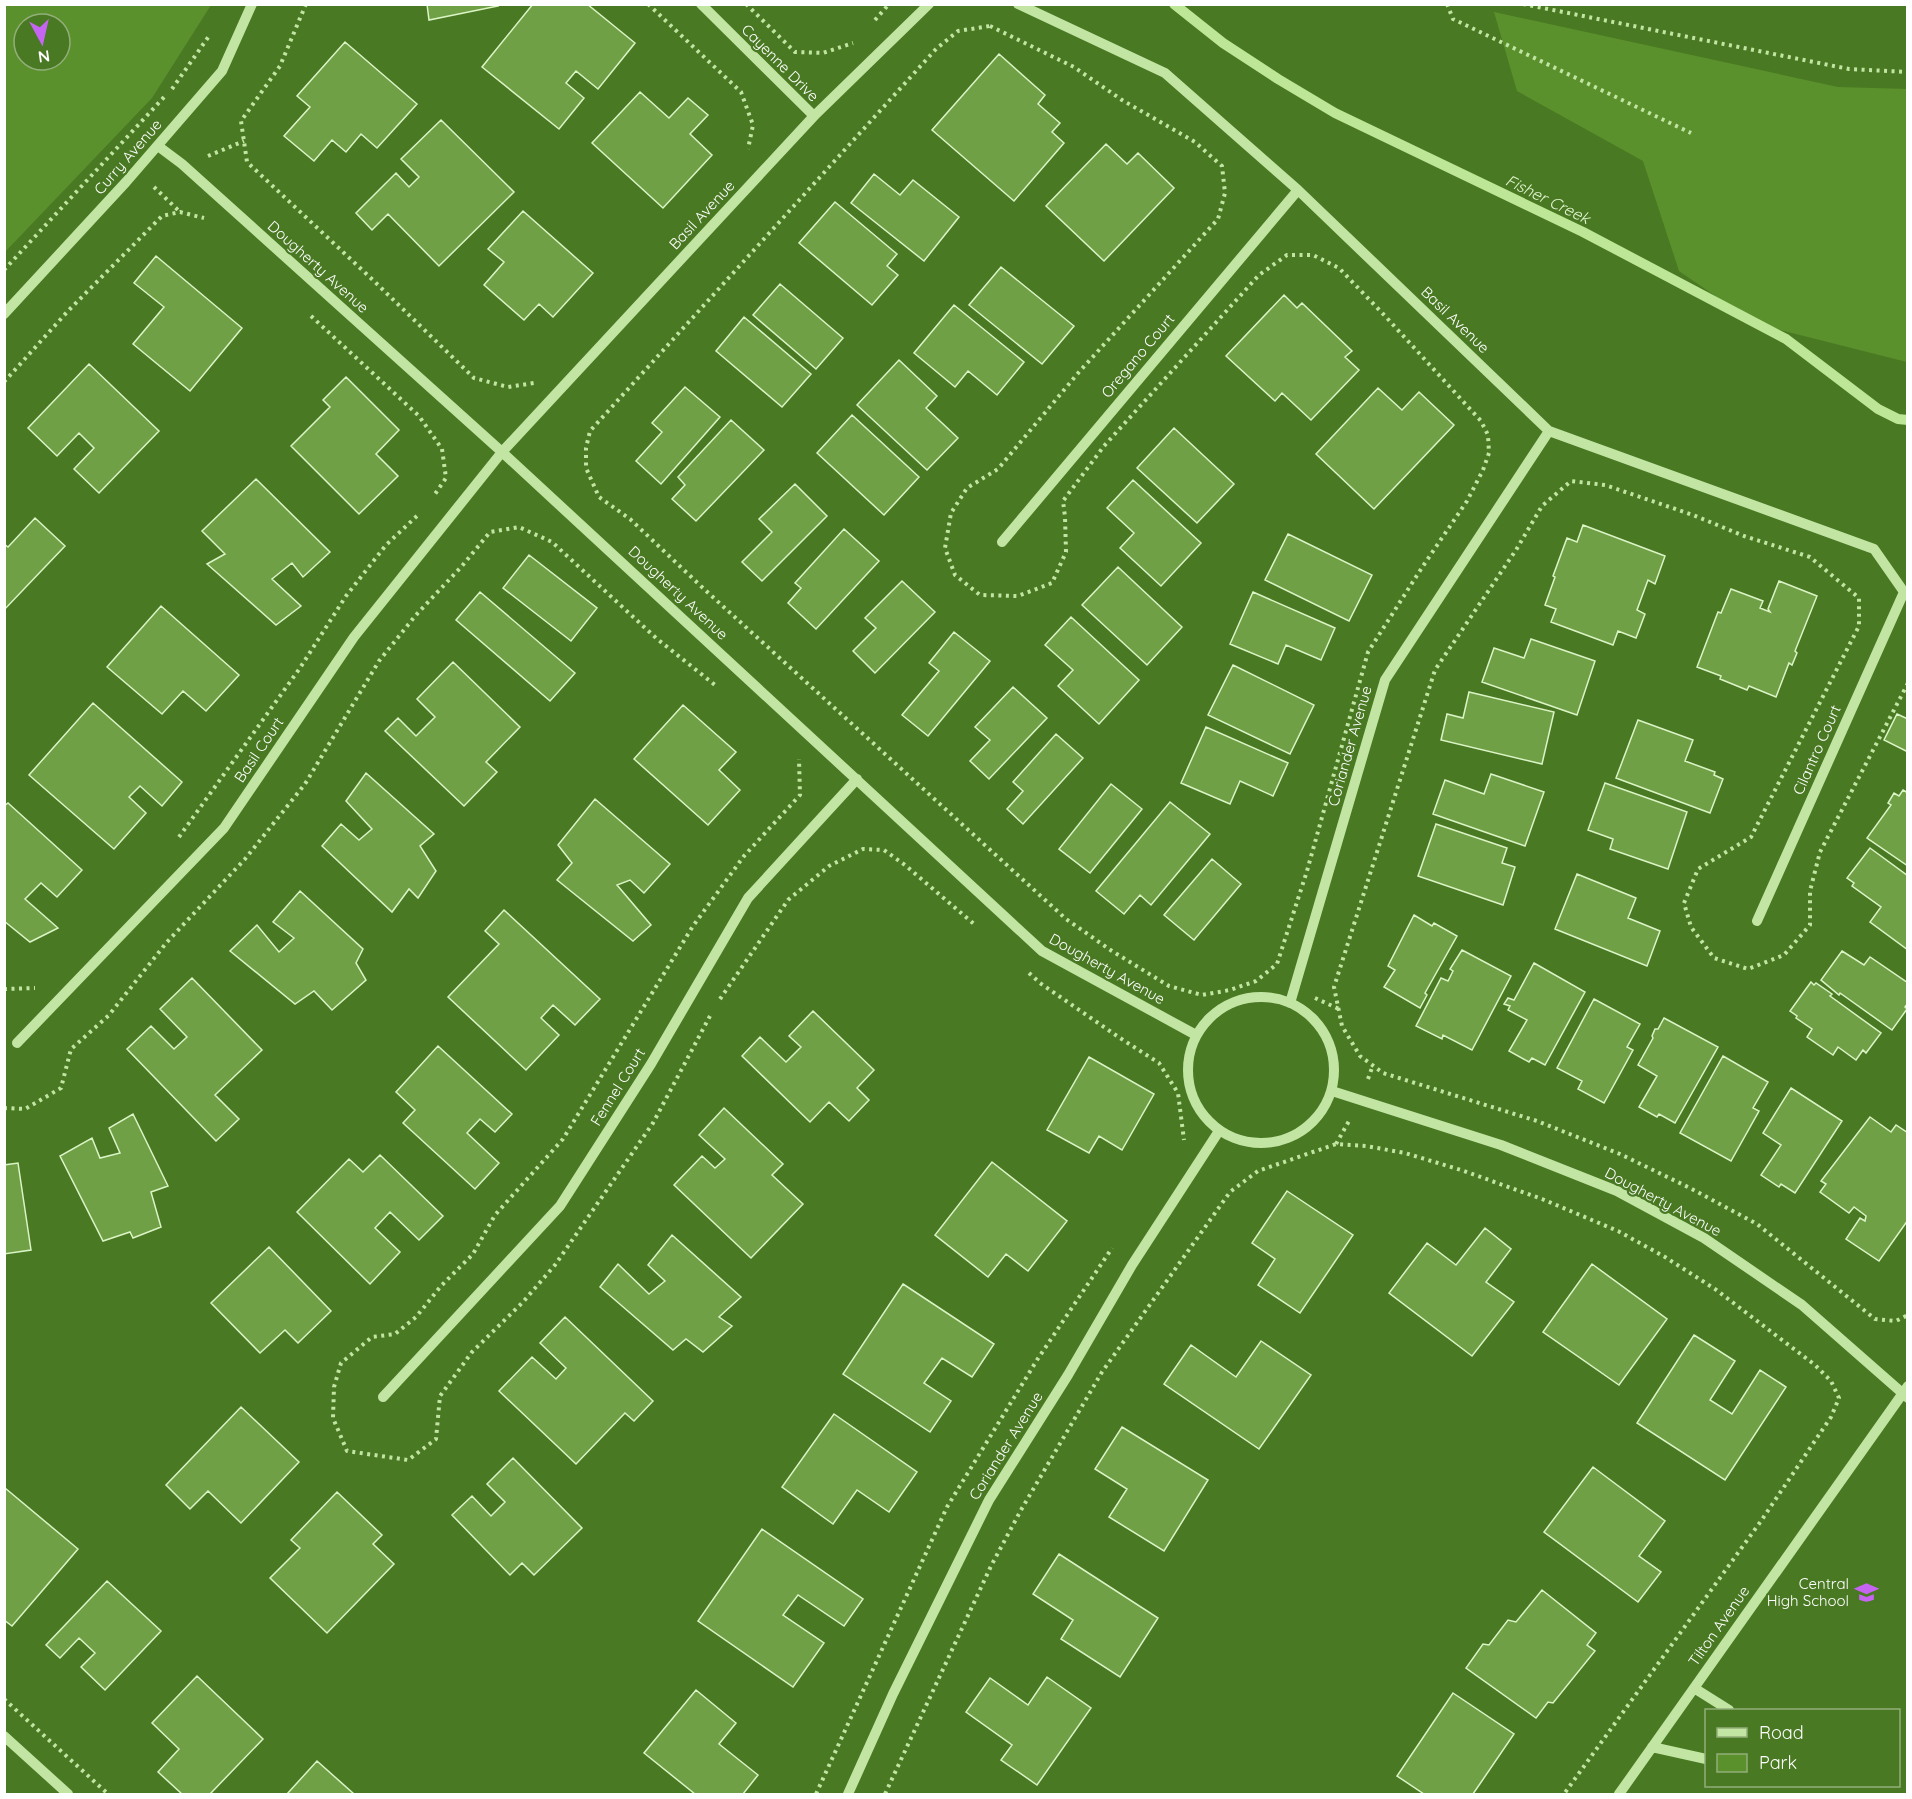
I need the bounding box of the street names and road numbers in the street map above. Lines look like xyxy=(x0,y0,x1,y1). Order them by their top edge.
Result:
street label: Cayenne Drive xyxy=(738,20,823,105)
street label: Curry Avenue xyxy=(90,115,166,198)
street label: Basil Avenue xyxy=(665,176,739,253)
street label: Dougherty Avenue xyxy=(264,216,373,317)
street label: Basil Avenue xyxy=(1417,282,1494,357)
street label: Oregano Court xyxy=(1097,310,1178,402)
street label: Dougherty Avenue xyxy=(625,542,732,644)
street label: Coriander Avenue xyxy=(1323,683,1376,808)
street label: Cilantro Court xyxy=(1788,702,1845,798)
street label: Basil Court xyxy=(230,713,287,786)
street label: Dougherty Avenue xyxy=(1046,929,1168,1008)
street label: Fennel Court xyxy=(586,1044,649,1129)
street label: Dougherty Avenue xyxy=(1602,1163,1725,1240)
street label: Coriander Avenue xyxy=(965,1388,1047,1503)
street label: Tilton Avenue xyxy=(1684,1582,1753,1670)

